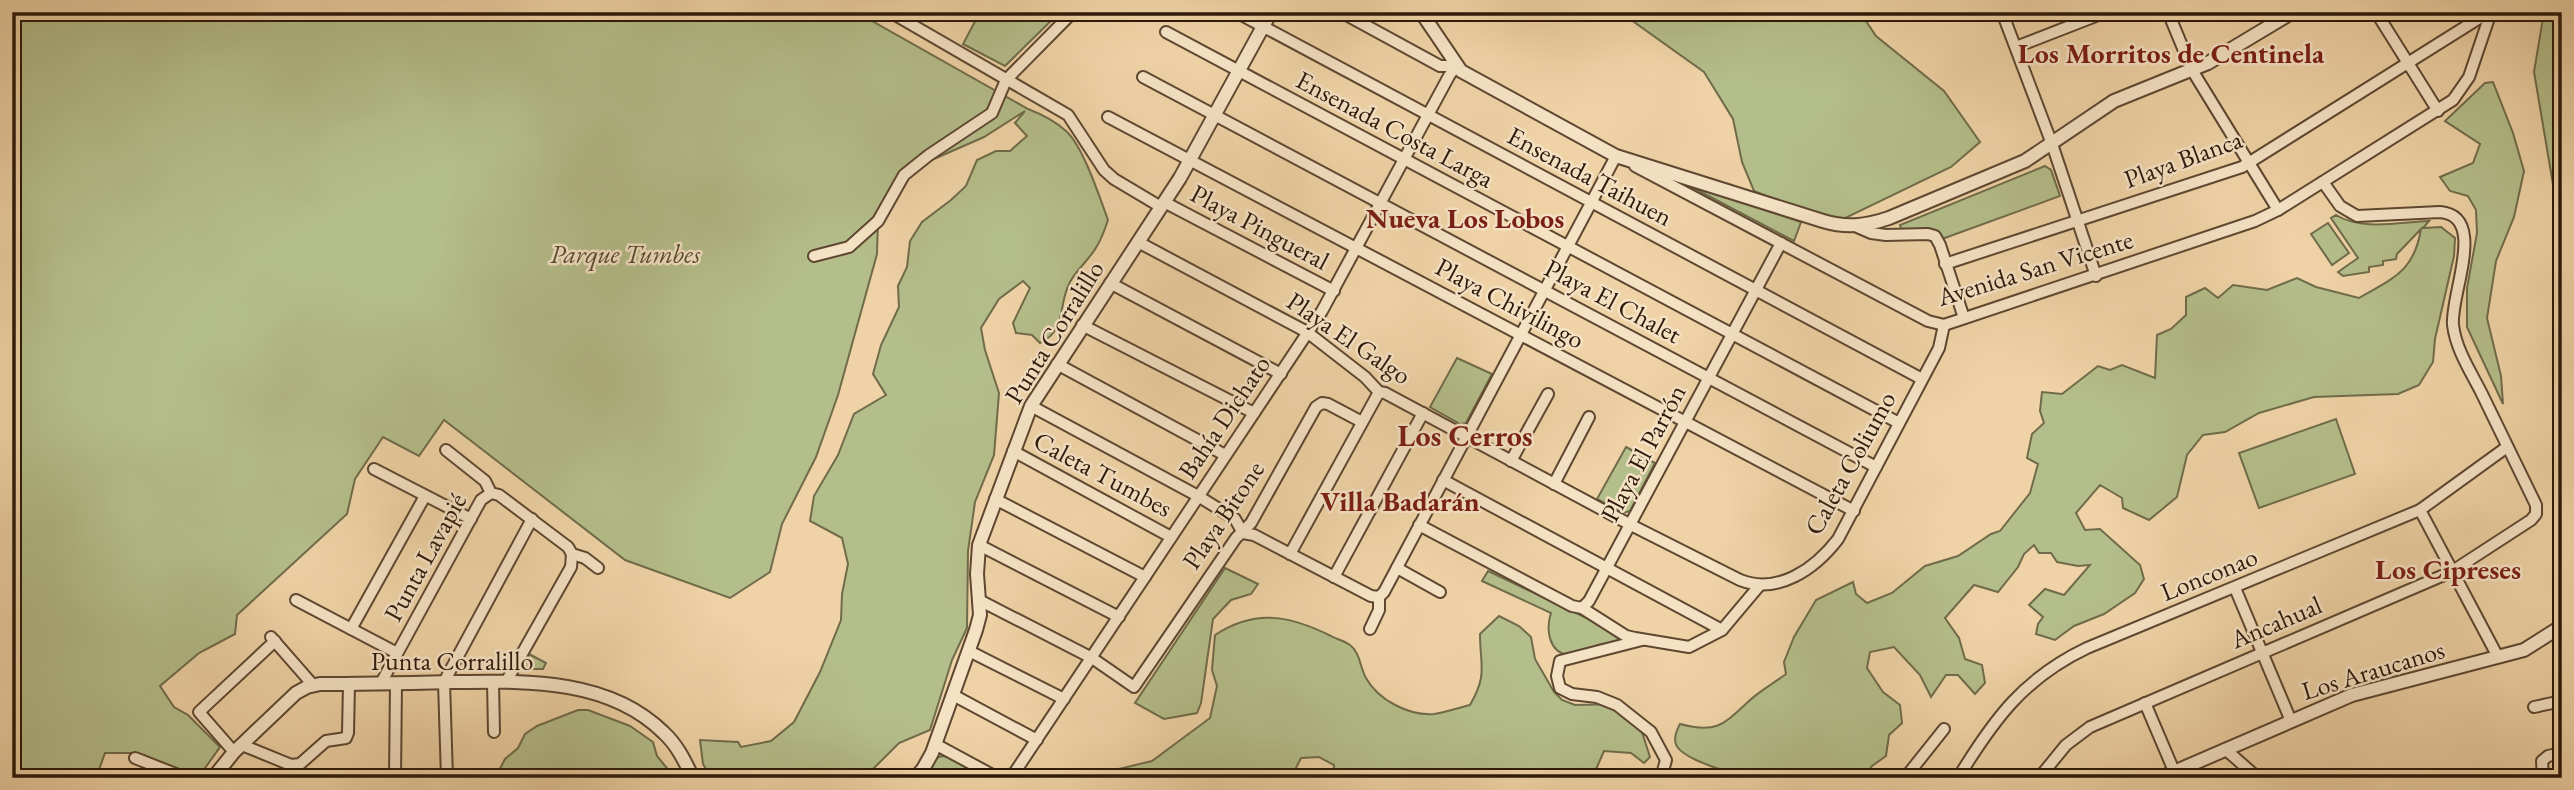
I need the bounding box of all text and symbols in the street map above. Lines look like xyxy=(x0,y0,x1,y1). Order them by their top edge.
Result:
district label: Los Morritos de Centinela xyxy=(2018,35,2325,71)
street label: Ensenada Costa Larga xyxy=(1290,63,1500,196)
street label: Ensenada Taihuen xyxy=(1502,118,1679,234)
street label: Playa Blanca xyxy=(2119,122,2247,196)
street label: Playa Pingueral xyxy=(1185,176,1335,278)
district label: Nueva Los Lobos xyxy=(1366,200,1564,236)
street label: Avenida San Vicente xyxy=(1932,222,2137,314)
park label: Parque Tumbes xyxy=(550,237,701,272)
street label: Playa Chivilingo xyxy=(1430,250,1590,356)
street label: Playa El Chalet xyxy=(1539,251,1687,351)
street label: Punta Corralillo xyxy=(997,254,1111,410)
street label: Playa El Galgo xyxy=(1280,284,1418,392)
street label: Bahía Dichato xyxy=(1170,348,1278,486)
street label: Playa El Parrón xyxy=(1593,378,1694,528)
street label: Caleta Coliumo xyxy=(1797,385,1903,541)
district label: Los Cerros xyxy=(1397,416,1533,455)
street label: Caleta Tumbes xyxy=(1028,423,1178,525)
street label: Playa Bitone xyxy=(1174,454,1272,576)
district label: Villa Badarán xyxy=(1320,483,1480,519)
street label: Punta Lavapié xyxy=(376,487,474,627)
street label: Lonconao xyxy=(2155,539,2263,609)
district label: Los Cipreses xyxy=(2375,551,2521,587)
street label: Ancahual xyxy=(2224,588,2327,657)
street label: Los Araucanos xyxy=(2297,632,2449,708)
street label: Punta Corralillo xyxy=(371,644,533,678)

